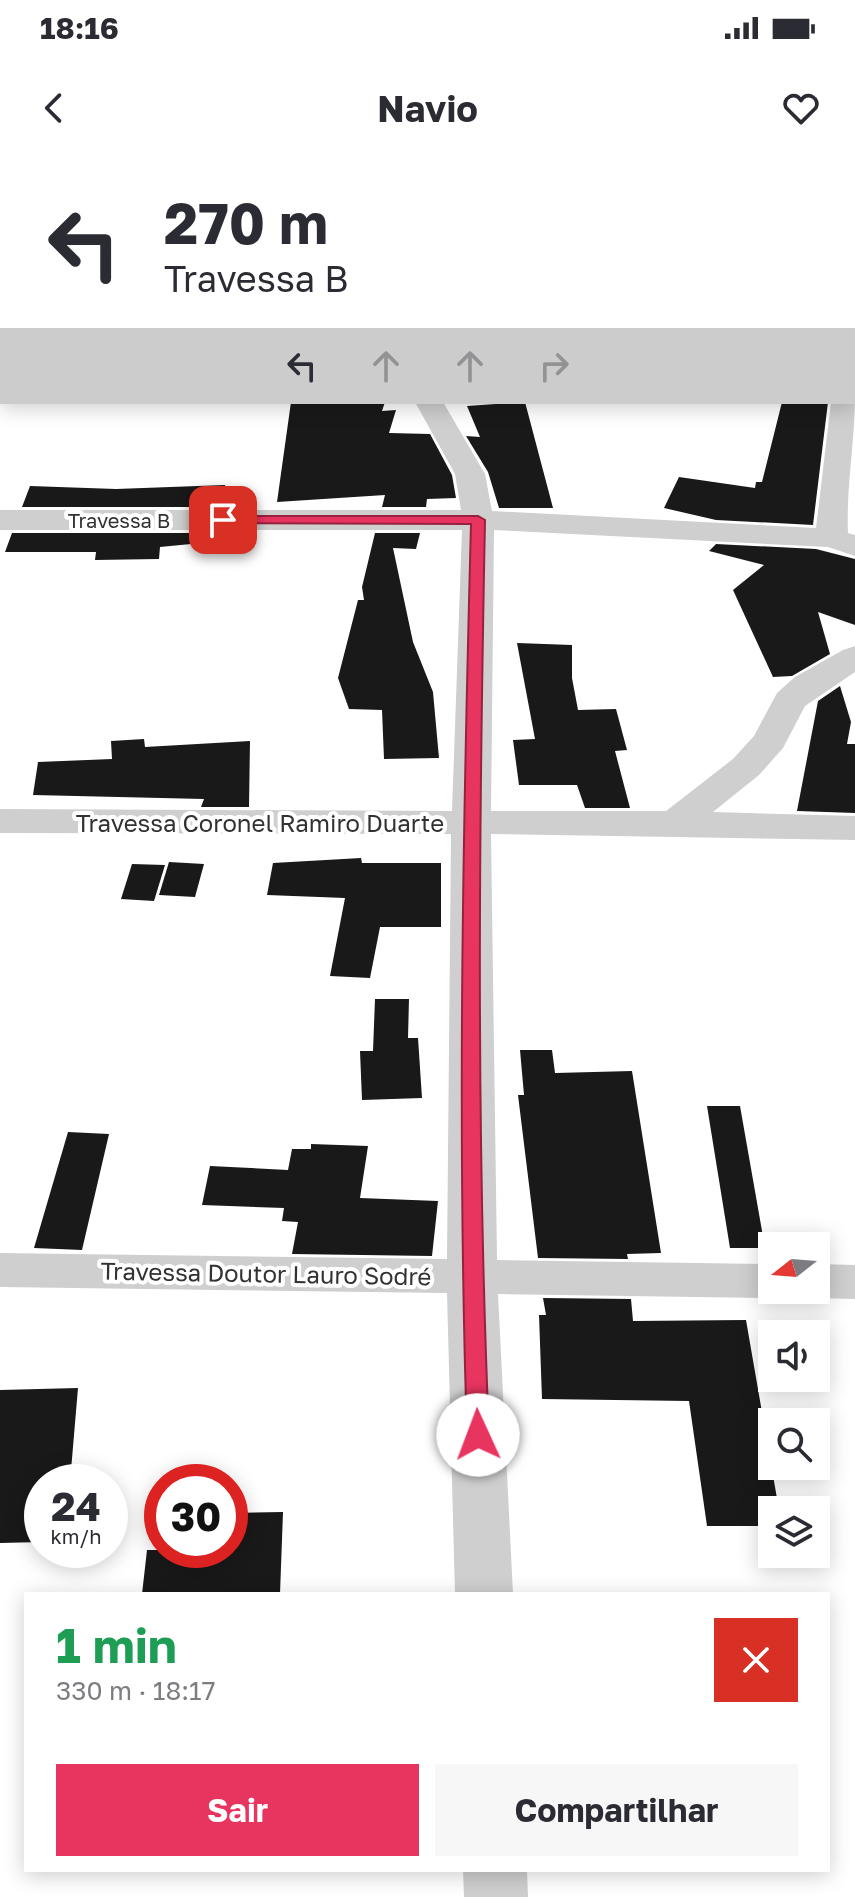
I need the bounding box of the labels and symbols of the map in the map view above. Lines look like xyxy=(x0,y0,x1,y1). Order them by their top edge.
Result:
pin xyxy=(189,486,257,554)
street label: Travessa B xyxy=(68,508,170,532)
street label: Travessa Coronel Ramiro Duarte xyxy=(76,808,444,837)
north arrow xyxy=(758,1232,830,1304)
street label: Travessa Doutor Lauro Sodré xyxy=(100,1256,432,1290)
position arrow xyxy=(436,1393,520,1477)
speed limit sign: 30 xyxy=(144,1464,248,1568)

